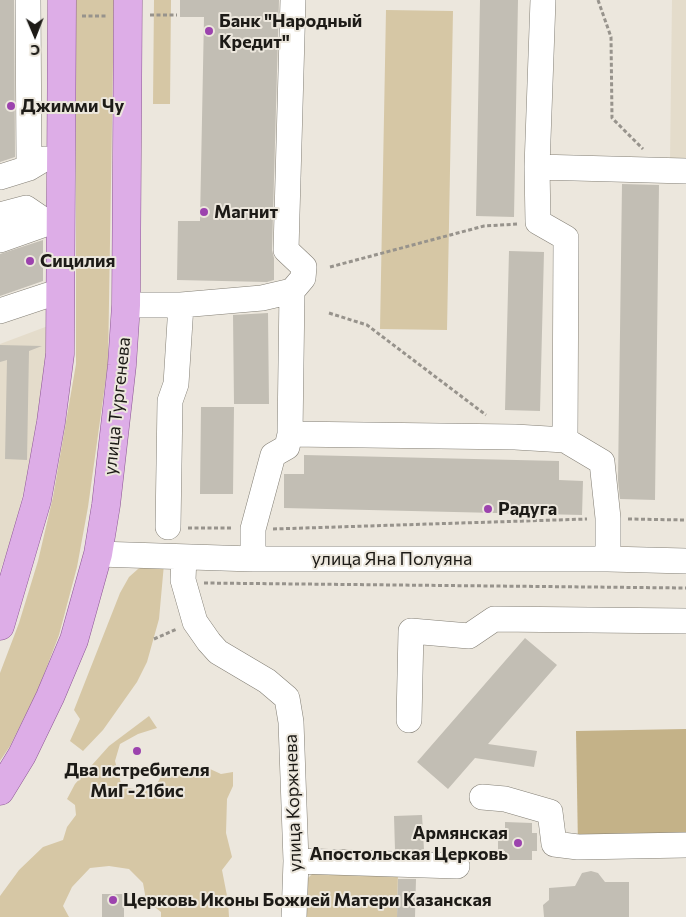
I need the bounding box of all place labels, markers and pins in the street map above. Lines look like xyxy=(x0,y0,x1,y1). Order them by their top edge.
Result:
place label: Банк "Народный Кредит" xyxy=(219,10,362,52)
marker: Банк "Народный Кредит" xyxy=(203,25,215,37)
place label: Джимми Чу xyxy=(21,95,124,117)
marker: Джимми Чу xyxy=(5,100,17,112)
place label: Магнит xyxy=(214,201,278,223)
marker: Магнит xyxy=(198,206,210,218)
place label: Сицилия xyxy=(40,250,115,272)
marker: Сицилия xyxy=(24,255,36,267)
place label: Радуга xyxy=(498,498,557,520)
marker: Радуга xyxy=(482,503,494,515)
marker: Два истребителя МиГ-21бис xyxy=(131,745,143,757)
place label: Два истребителя МиГ-21бис xyxy=(64,759,210,802)
place label: Армянская Апостольская Церковь xyxy=(310,822,508,864)
marker: Армянская Апостольская Церковь xyxy=(512,837,524,849)
place label: Церковь Иконы Божией Матери Казанская xyxy=(123,889,492,911)
marker: Церковь Иконы Божией Матери Казанская xyxy=(107,894,119,906)

